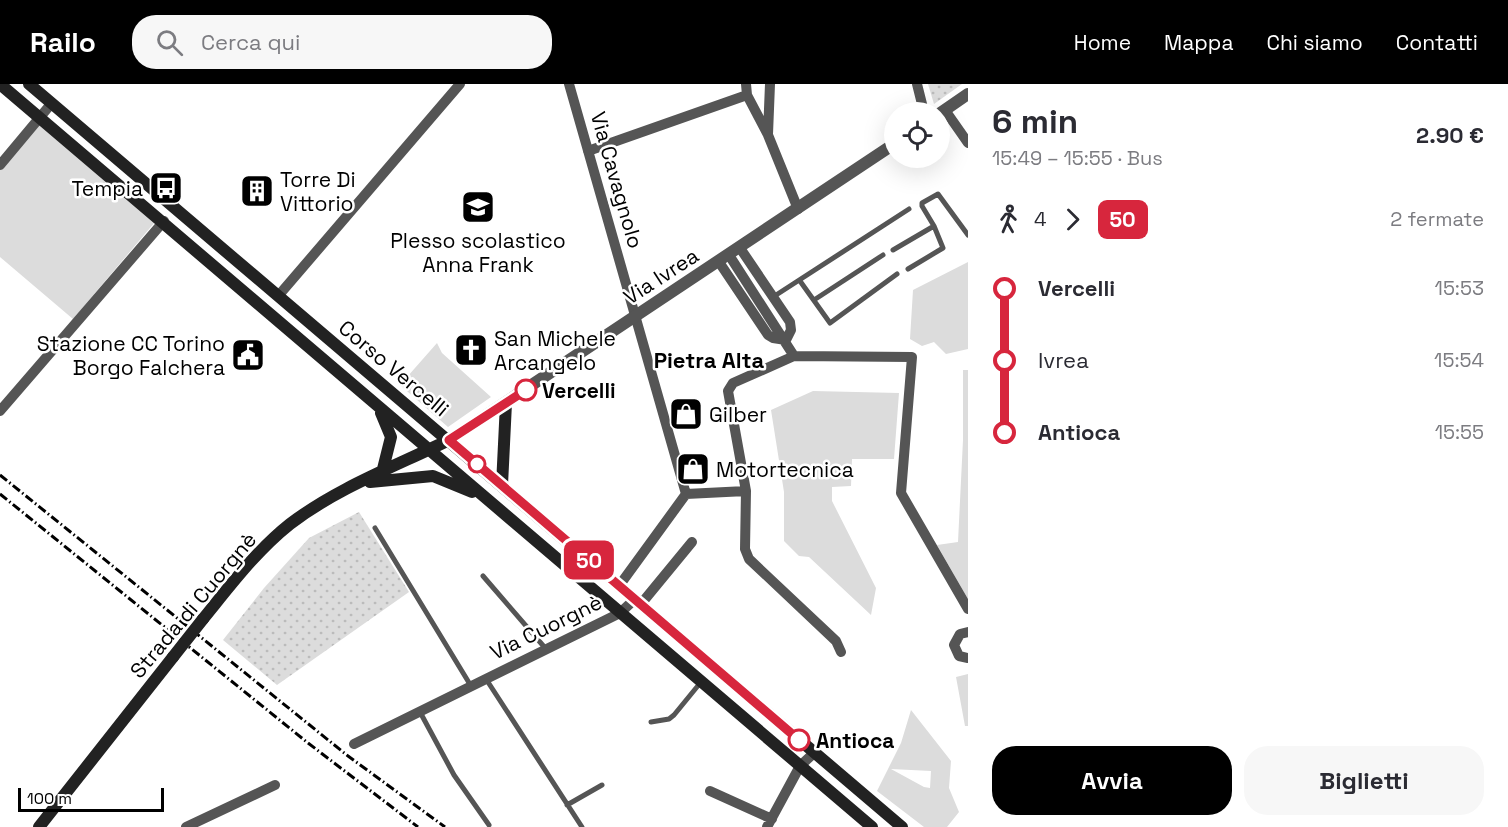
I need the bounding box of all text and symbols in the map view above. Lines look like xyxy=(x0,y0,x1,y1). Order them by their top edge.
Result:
search box xyxy=(132,15,552,69)
text: Railo xyxy=(30,24,96,60)
icon: search xyxy=(153,26,186,59)
text: Cerca qui xyxy=(201,28,300,56)
text: Home xyxy=(1074,29,1131,56)
text: Mappa xyxy=(1164,29,1233,56)
text: Chi siamo xyxy=(1266,29,1363,56)
text: Contatti xyxy=(1396,29,1478,56)
text: 6 min xyxy=(992,101,1078,143)
map controls xyxy=(884,102,950,168)
button: locate xyxy=(884,102,950,168)
street label: Via Cavagnolo xyxy=(585,109,649,251)
text: 2.90 € xyxy=(1416,121,1484,149)
text: 15:49 – 15:55 · Bus xyxy=(992,145,1163,171)
place label: Torre Di Vittorio xyxy=(280,166,356,217)
bus stop icon: Tempia xyxy=(148,170,184,206)
building icon: Torre Di Vittorio xyxy=(239,173,275,209)
place label: Tempia xyxy=(72,175,143,202)
school or university icon: Plesso scolastico Anna Frank xyxy=(460,189,496,225)
icon: walk xyxy=(992,203,1025,236)
icon: forward xyxy=(1056,203,1089,236)
text: 4 xyxy=(1034,206,1047,232)
text: 50 xyxy=(1110,206,1136,233)
text: 2 fermate xyxy=(1390,206,1484,232)
place label: Plesso scolastico Anna Frank xyxy=(390,227,566,278)
street label: Via Ivrea xyxy=(618,242,704,310)
text: Vercelli xyxy=(1038,274,1115,302)
text: 15:53 xyxy=(1435,275,1484,301)
street label: Corso Vercelli xyxy=(333,314,455,422)
place label: San Michele Arcangelo xyxy=(494,325,616,376)
place label: Stazione CC Torino Borgo Falchera xyxy=(37,330,225,381)
church icon: San Michele Arcangelo xyxy=(453,332,489,368)
public building icon: Stazione CC Torino Borgo Falchera xyxy=(230,337,266,373)
district label: Pietra Alta xyxy=(654,346,765,374)
text: Ivrea xyxy=(1038,346,1089,374)
text: 15:54 xyxy=(1434,347,1484,373)
place label: Vercelli xyxy=(542,377,616,404)
marker: Vercelli xyxy=(515,379,537,401)
shop icon: Gilber xyxy=(668,396,704,432)
place label: Gilber xyxy=(709,401,767,428)
text: Antioca xyxy=(1038,418,1120,446)
text: 15:55 xyxy=(1435,419,1484,445)
shop icon: Motortecnica xyxy=(675,451,711,487)
unlabelled marker xyxy=(468,455,486,473)
place label: Motortecnica xyxy=(716,456,854,483)
street label: Strada di Cuorgnè xyxy=(124,526,262,684)
line badge: 50 xyxy=(562,540,616,580)
text: 50 xyxy=(576,547,602,574)
street label: Via Cuorgnè xyxy=(486,588,606,666)
place label: Antioca xyxy=(816,727,894,754)
marker: Antioca xyxy=(788,729,810,751)
button: Avvia xyxy=(992,746,1232,815)
button: Biglietti xyxy=(1244,746,1484,815)
scale bar xyxy=(18,785,164,812)
text: 100 m xyxy=(27,788,72,809)

